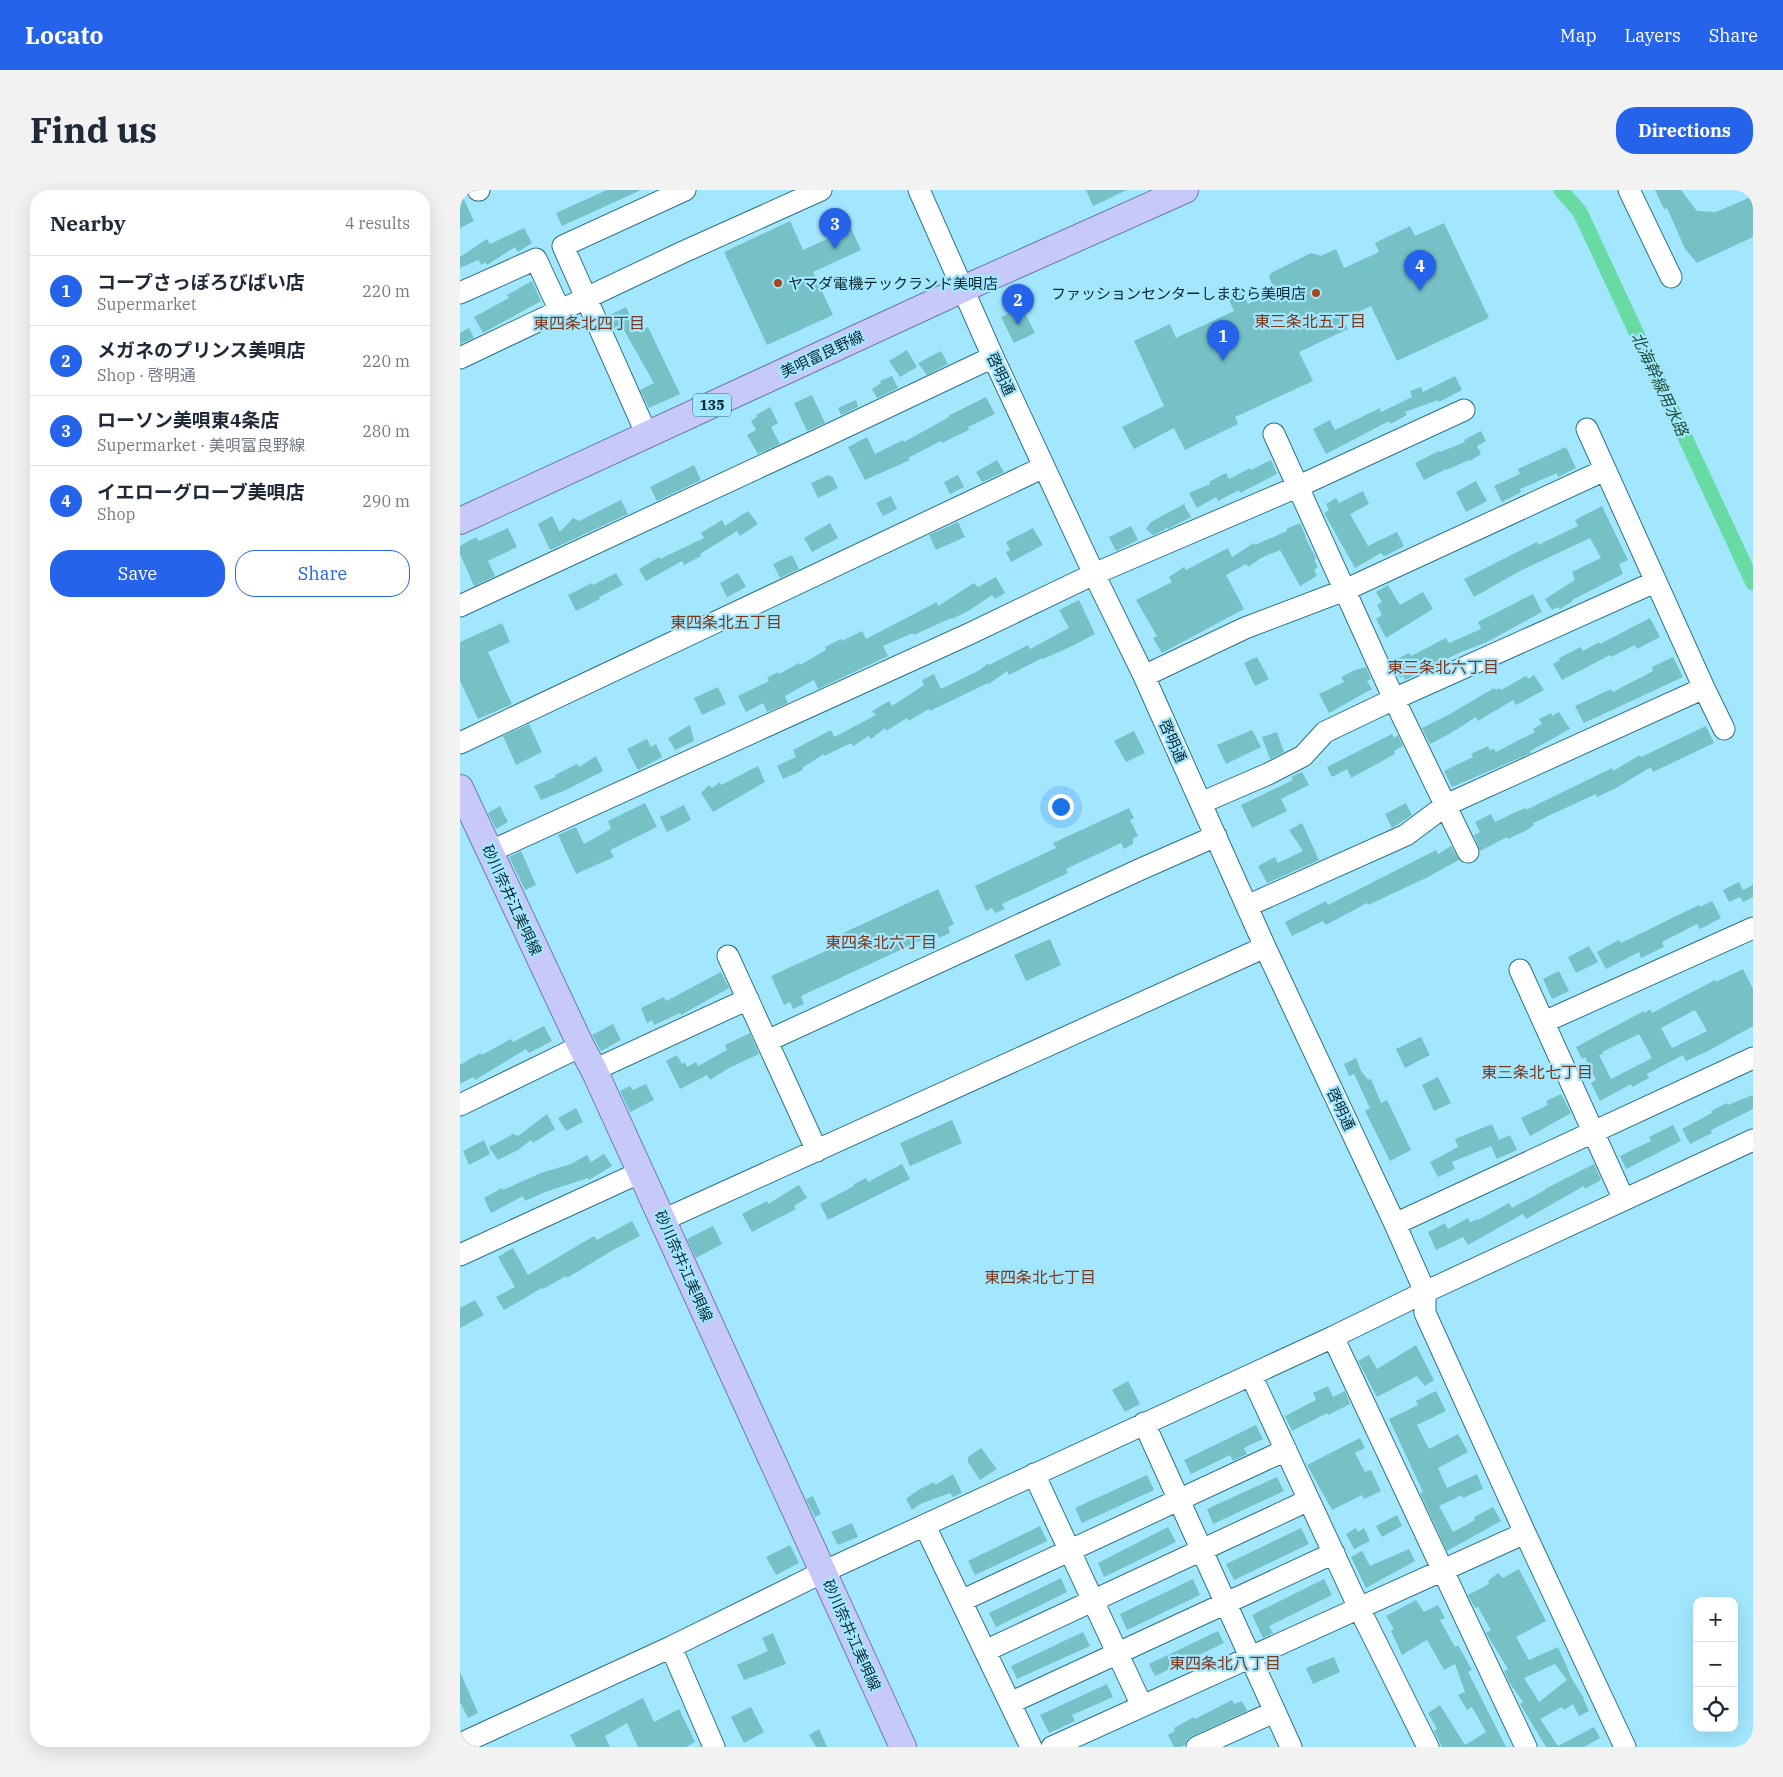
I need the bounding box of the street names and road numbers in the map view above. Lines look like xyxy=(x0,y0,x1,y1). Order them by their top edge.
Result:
street label: 美唄富良野線 xyxy=(777,326,867,382)
street label: 啓明通 xyxy=(983,350,1019,398)
road number: 135 xyxy=(693,394,731,416)
street label: 啓明通 xyxy=(1155,717,1191,765)
street label: 砂川奈井江美唄線 xyxy=(478,842,546,958)
street label: 啓明通 xyxy=(1323,1085,1359,1133)
street label: 砂川奈井江美唄線 xyxy=(651,1207,717,1325)
street label: 砂川奈井江美唄線 xyxy=(819,1576,885,1694)

